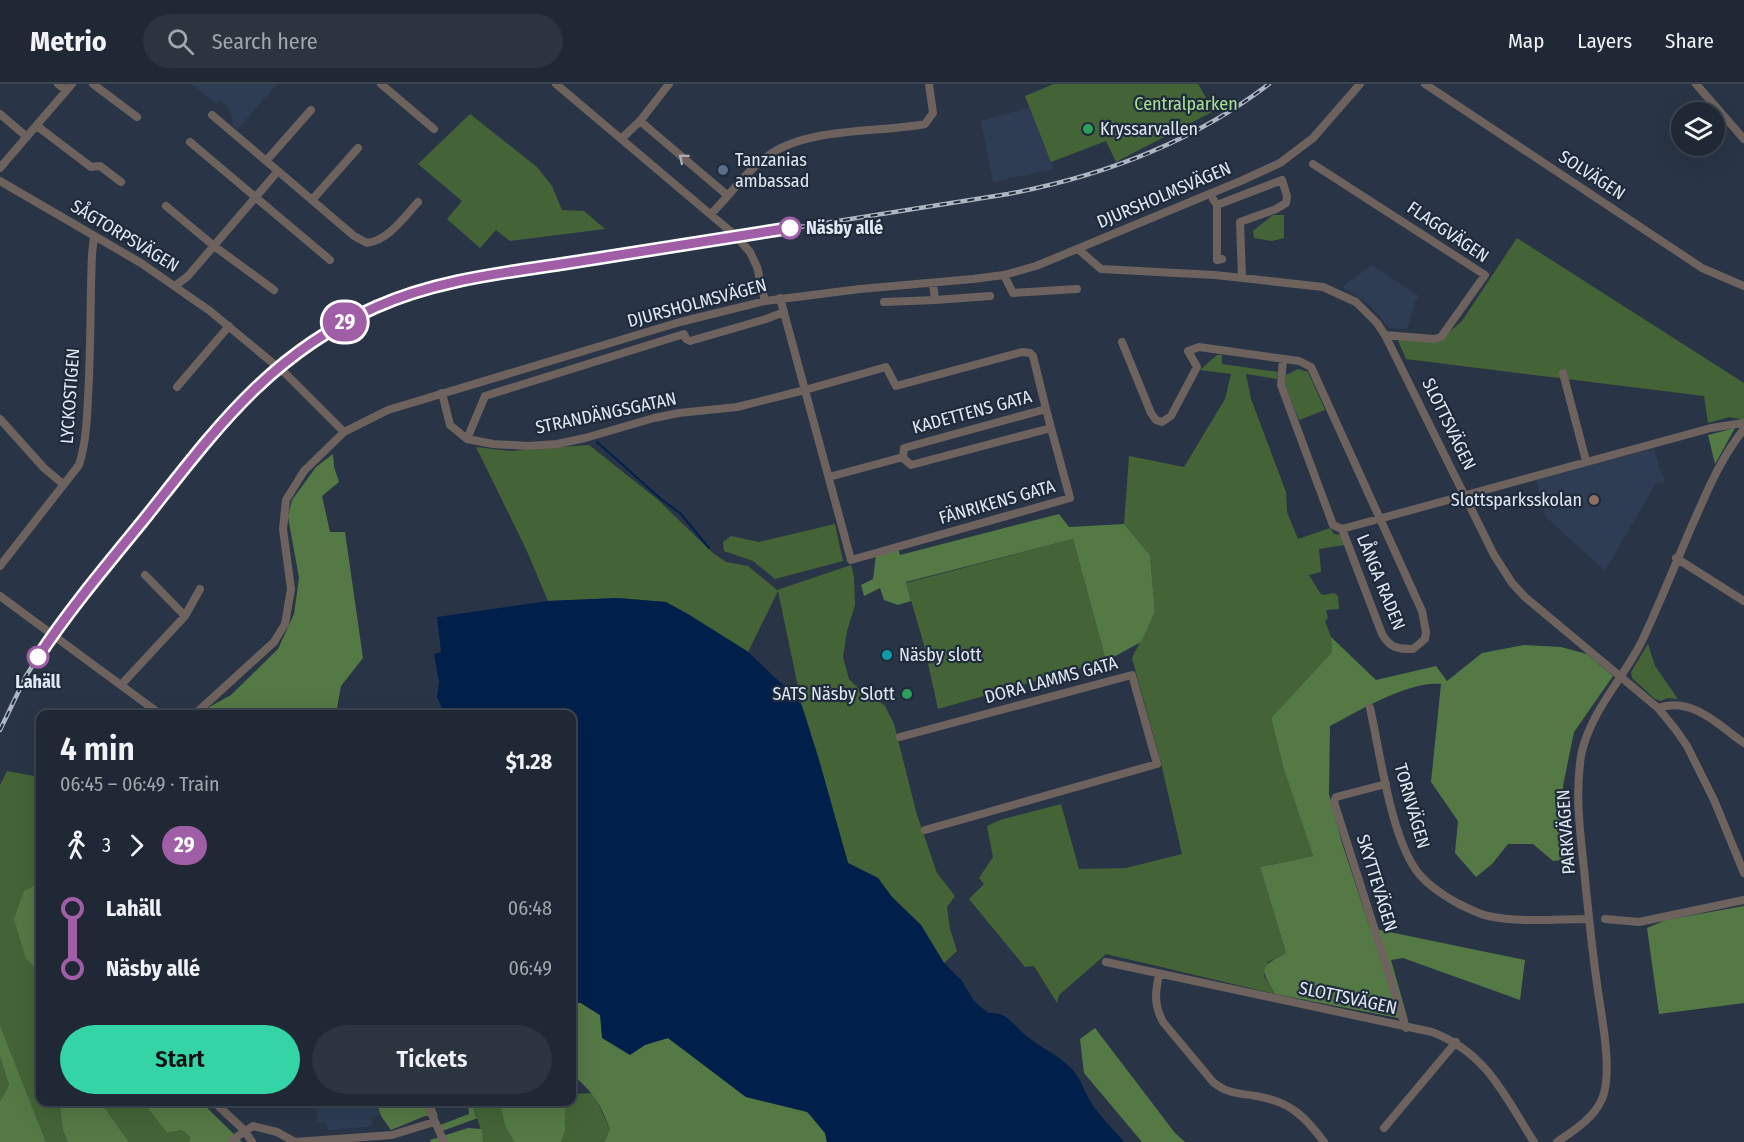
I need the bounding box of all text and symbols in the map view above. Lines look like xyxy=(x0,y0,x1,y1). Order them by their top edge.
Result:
search box xyxy=(143,14,563,68)
text: Metrio xyxy=(30,25,107,58)
icon: search xyxy=(164,25,197,58)
text: Search here xyxy=(212,28,318,55)
text: Map xyxy=(1508,28,1544,54)
text: Layers xyxy=(1577,28,1632,54)
text: Share xyxy=(1665,28,1714,54)
park label: Centralparken xyxy=(1134,93,1238,115)
map controls xyxy=(1671,102,1725,156)
button: layers xyxy=(1671,102,1725,156)
place label: Kryssarvallen xyxy=(1100,118,1198,140)
marker: Kryssarvallen xyxy=(1081,122,1095,136)
street label: SOLVÄGEN xyxy=(1555,145,1629,205)
place label: Tanzanias ambassad xyxy=(735,149,809,192)
one-way arrow xyxy=(679,154,690,165)
street label: DJURSHOLMSVÄGEN xyxy=(1094,157,1234,233)
marker: Tanzanias ambassad xyxy=(716,163,730,177)
street label: SÅGTORPSVÄGEN xyxy=(67,194,184,277)
street label: FLAGGVÄGEN xyxy=(1403,197,1493,267)
marker: Näsby allé xyxy=(779,217,801,239)
place label: Näsby allé xyxy=(806,217,883,239)
street label: DJURSHOLMSVÄGEN xyxy=(625,274,769,332)
line badge: 29 xyxy=(318,302,372,342)
text: 29 xyxy=(335,309,355,335)
street label: LYCKOSTIGEN xyxy=(56,347,84,445)
street label: SLOTTSVÄGEN xyxy=(1417,374,1481,474)
street label: KADETTENS GATA xyxy=(910,385,1035,439)
street label: STRANDÄNGSGATAN xyxy=(533,387,679,439)
street label: FÄNRIKENS GATA xyxy=(936,475,1058,529)
place label: Slottsparksskolan xyxy=(1451,489,1582,511)
marker: Slottsparksskolan xyxy=(1587,493,1601,507)
street label: LÅNGA RADEN xyxy=(1352,530,1411,633)
place label: Näsby slott xyxy=(899,644,982,666)
marker: Lahäll xyxy=(27,646,49,668)
marker: Näsby slott xyxy=(880,648,894,662)
street label: DORA LAMMS GATA xyxy=(982,652,1121,708)
place label: Lahäll xyxy=(15,671,61,693)
place label: SATS Näsby Slott xyxy=(773,683,895,705)
marker: SATS Näsby Slott xyxy=(900,687,914,701)
text: 4 min xyxy=(60,729,135,769)
text: $1.28 xyxy=(506,748,552,775)
street label: TORNVÄGEN xyxy=(1389,761,1435,851)
text: 06:45 – 06:49 · Train xyxy=(60,772,220,796)
street label: PARKVÄGEN xyxy=(1552,789,1580,875)
icon: walk xyxy=(60,829,93,862)
icon: forward xyxy=(120,829,153,862)
text: 29 xyxy=(174,832,195,858)
street label: SKYTTEVÄGEN xyxy=(1352,832,1402,934)
text: 3 xyxy=(102,833,111,857)
text: Lahäll xyxy=(106,895,161,922)
text: 06:48 xyxy=(508,896,552,920)
text: Näsby allé xyxy=(106,955,200,982)
text: 06:49 xyxy=(508,956,552,980)
street label: SLOTTSVÄGEN xyxy=(1297,977,1399,1019)
button: Start xyxy=(60,1025,300,1094)
button: Tickets xyxy=(312,1025,552,1094)

